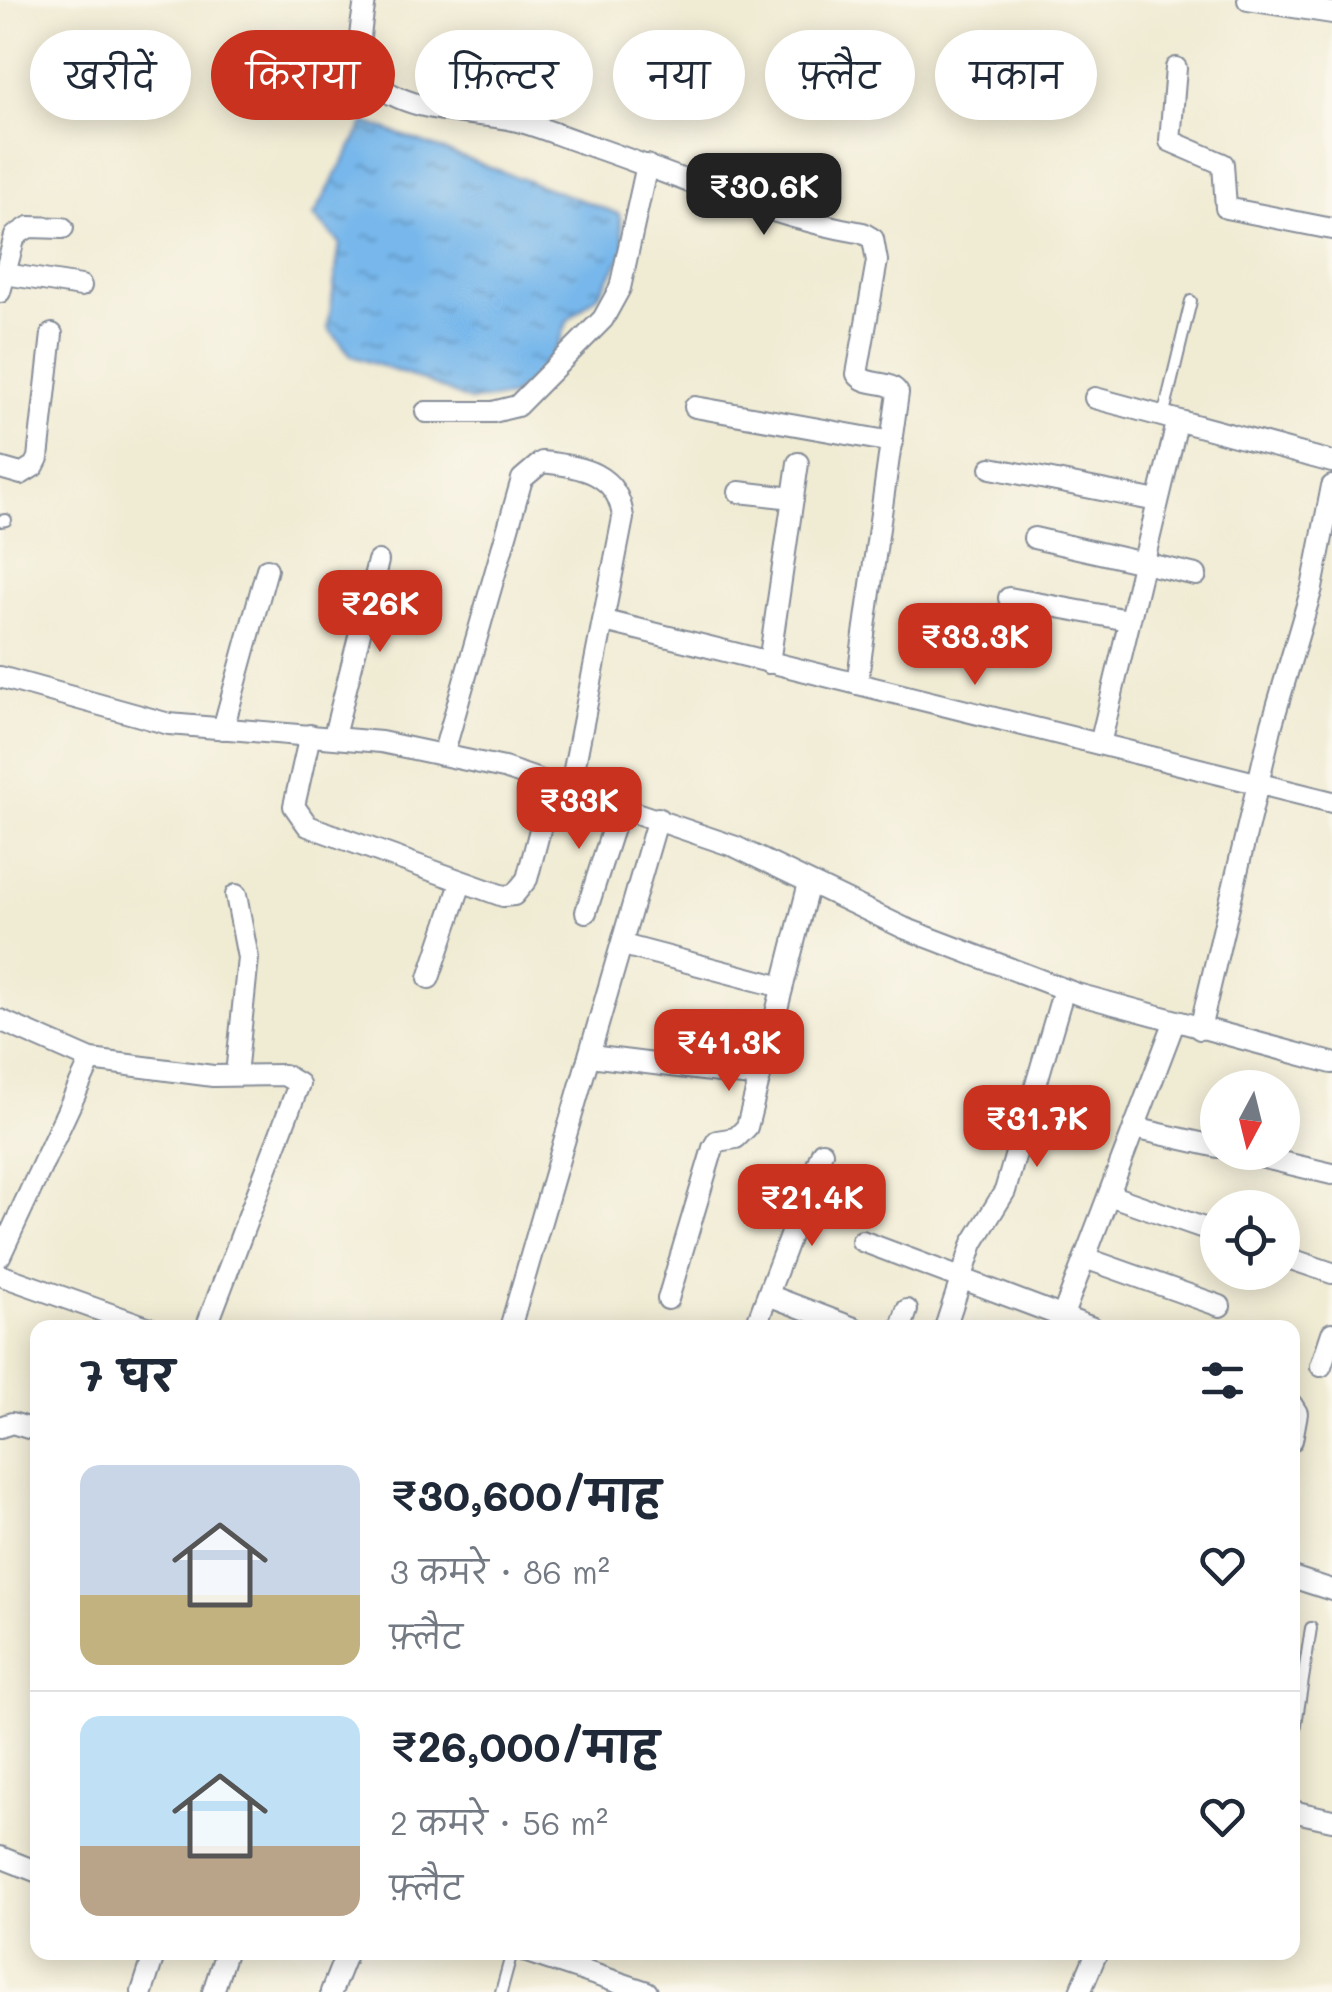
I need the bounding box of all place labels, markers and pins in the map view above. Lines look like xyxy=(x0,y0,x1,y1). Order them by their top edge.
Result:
pin: ₹30.6K xyxy=(683,153,845,238)
pin: ₹26K xyxy=(321,570,439,655)
pin: ₹33.3K xyxy=(894,603,1056,688)
pin: ₹33K xyxy=(520,767,638,852)
pin: ₹41.3K xyxy=(648,1009,810,1094)
pin: ₹31.7K xyxy=(956,1085,1118,1170)
pin: ₹21.4K xyxy=(731,1164,893,1249)

